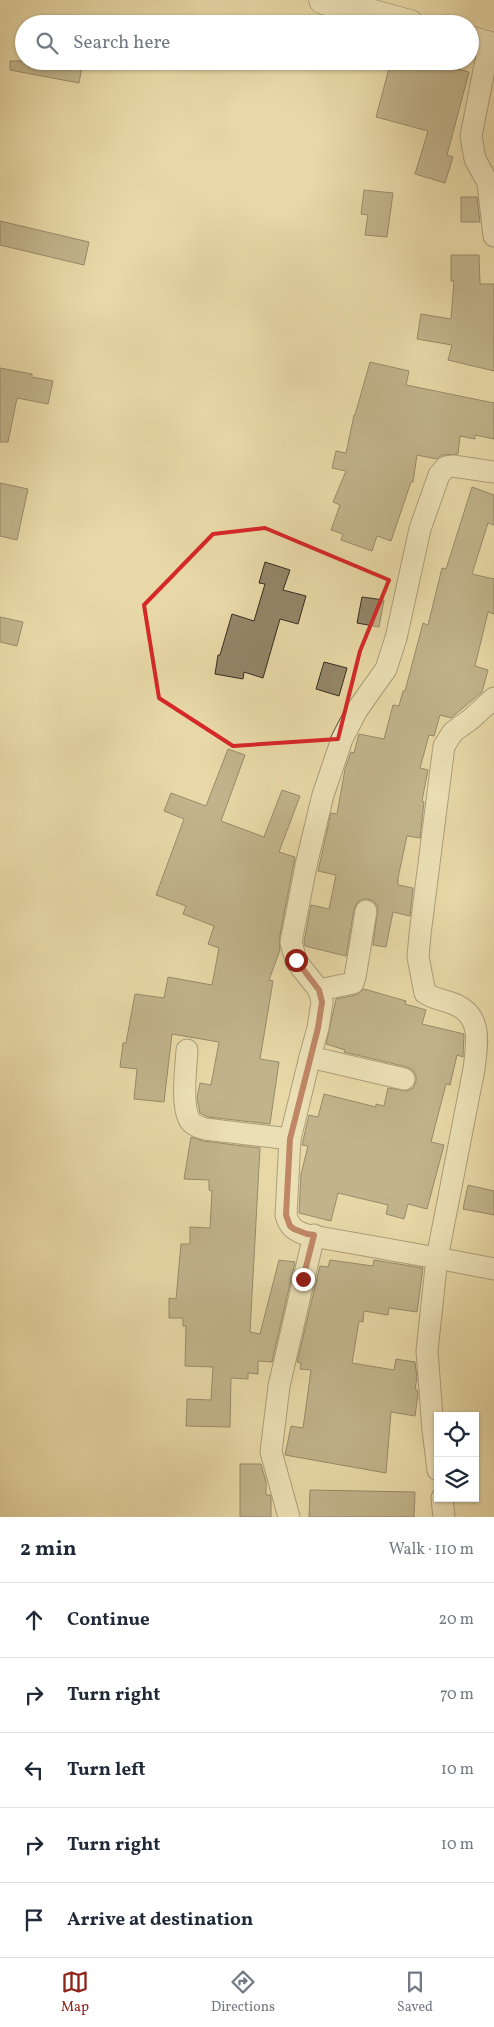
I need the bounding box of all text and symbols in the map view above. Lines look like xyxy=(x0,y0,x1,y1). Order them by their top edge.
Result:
search box xyxy=(15,15,479,70)
icon: search xyxy=(33,29,61,57)
text: Search here xyxy=(73,30,170,56)
route start xyxy=(285,949,308,972)
route end xyxy=(292,1268,315,1291)
map controls xyxy=(434,1412,479,1502)
button: locate xyxy=(434,1412,479,1457)
button: layers xyxy=(434,1457,479,1502)
text: 2 min xyxy=(20,1535,77,1564)
text: Walk · 110 m xyxy=(389,1539,474,1561)
icon: ahead xyxy=(20,1606,48,1634)
text: Continue xyxy=(67,1607,150,1633)
text: 20 m xyxy=(439,1609,474,1631)
icon: right xyxy=(20,1681,48,1709)
text: Turn right xyxy=(67,1682,160,1708)
text: 70 m xyxy=(440,1684,474,1706)
icon: left xyxy=(20,1756,48,1784)
text: Turn left xyxy=(67,1757,146,1783)
text: 10 m xyxy=(441,1759,474,1781)
icon: right xyxy=(20,1831,48,1859)
text: Turn right xyxy=(67,1832,160,1858)
text: 10 m xyxy=(441,1834,474,1856)
icon: arrive xyxy=(20,1906,48,1934)
text: Arrive at destination xyxy=(67,1907,253,1933)
tab: Map xyxy=(61,1968,89,2017)
tab: Directions xyxy=(211,1968,275,2017)
tab: Saved xyxy=(397,1968,433,2017)

